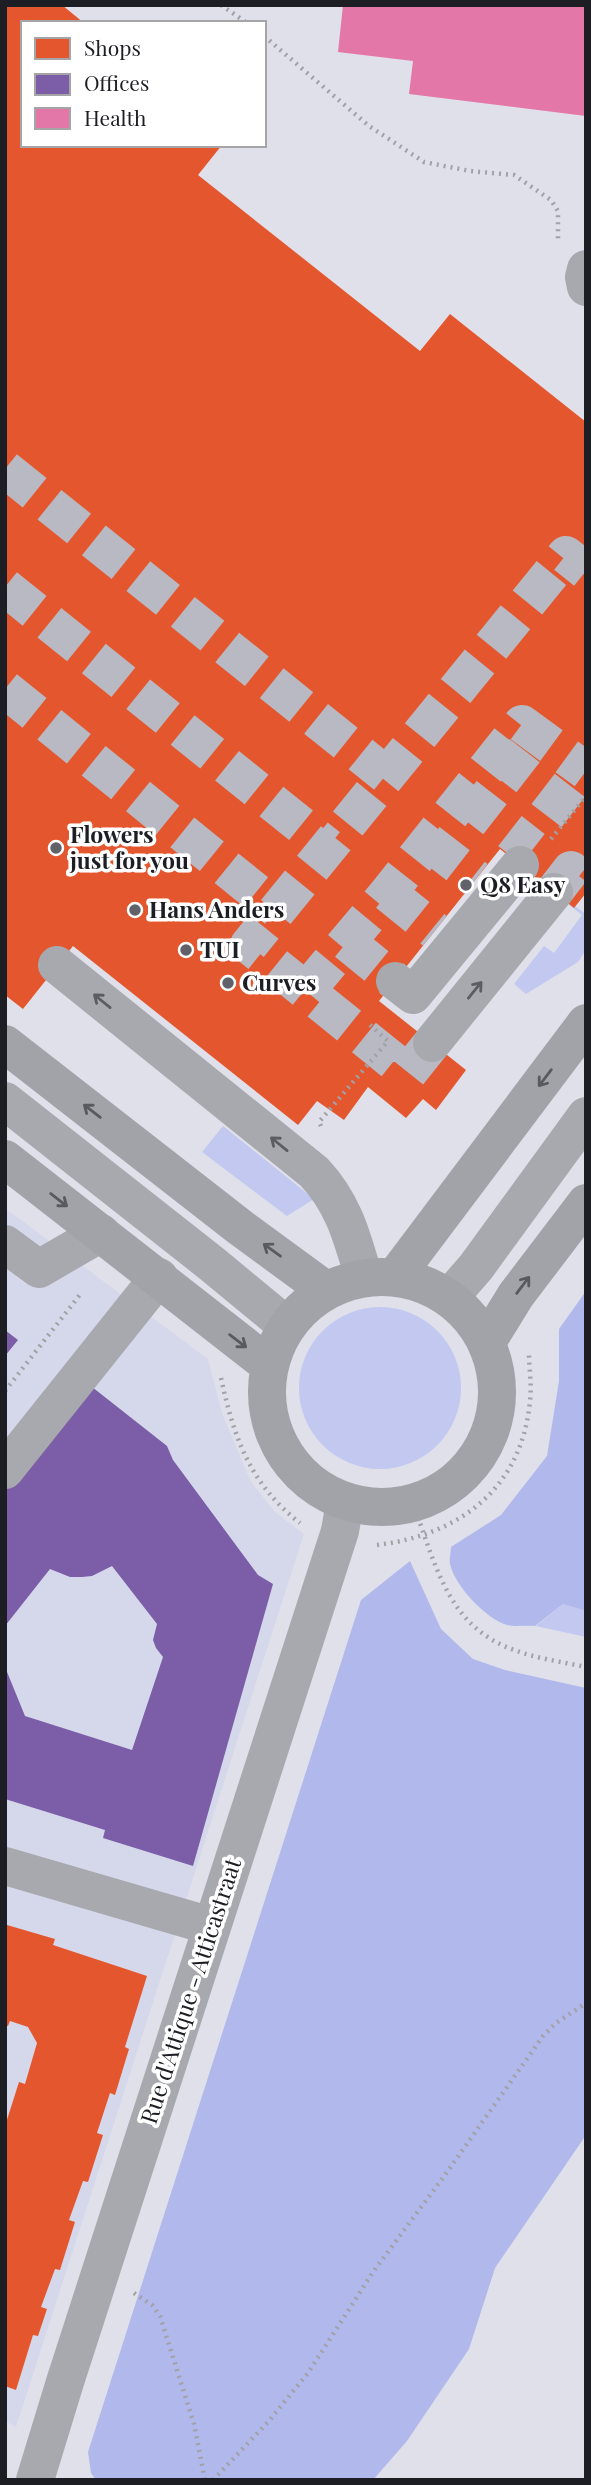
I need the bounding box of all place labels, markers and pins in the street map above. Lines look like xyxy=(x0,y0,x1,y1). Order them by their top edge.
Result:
place label: Flowers just for you xyxy=(69,818,189,875)
marker: Flowers just for you xyxy=(48,840,64,856)
place label: Q8 Easy xyxy=(480,868,566,899)
marker: Q8 Easy xyxy=(458,877,474,893)
place label: Hans Anders xyxy=(149,893,284,924)
marker: Hans Anders xyxy=(127,902,143,918)
place label: TUI xyxy=(200,933,240,964)
marker: TUI xyxy=(178,942,194,958)
place label: Curves xyxy=(242,966,316,997)
marker: Curves xyxy=(220,975,236,991)

